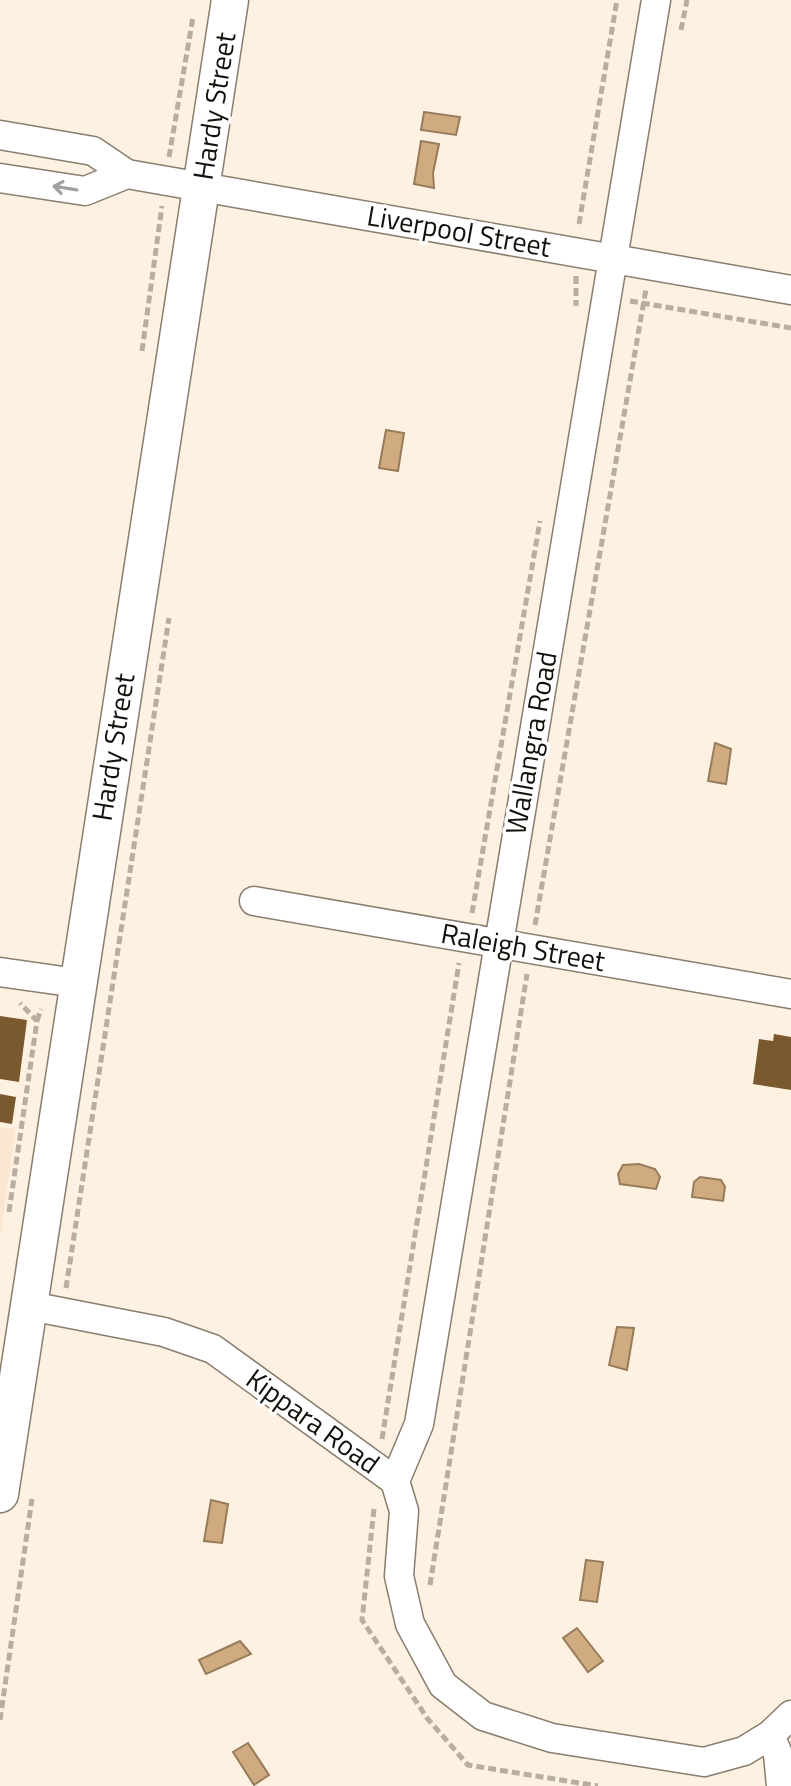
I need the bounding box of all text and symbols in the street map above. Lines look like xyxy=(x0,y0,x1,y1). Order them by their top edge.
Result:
street label: Hardy Street xyxy=(181,29,246,183)
one-way arrow xyxy=(53,180,78,195)
street label: Liverpool Street xyxy=(364,193,554,268)
street label: Wallangra Road xyxy=(493,648,568,838)
street label: Hardy Street xyxy=(80,670,145,824)
street label: Raleigh Street xyxy=(438,911,609,982)
street label: Kippara Road xyxy=(238,1357,389,1484)

